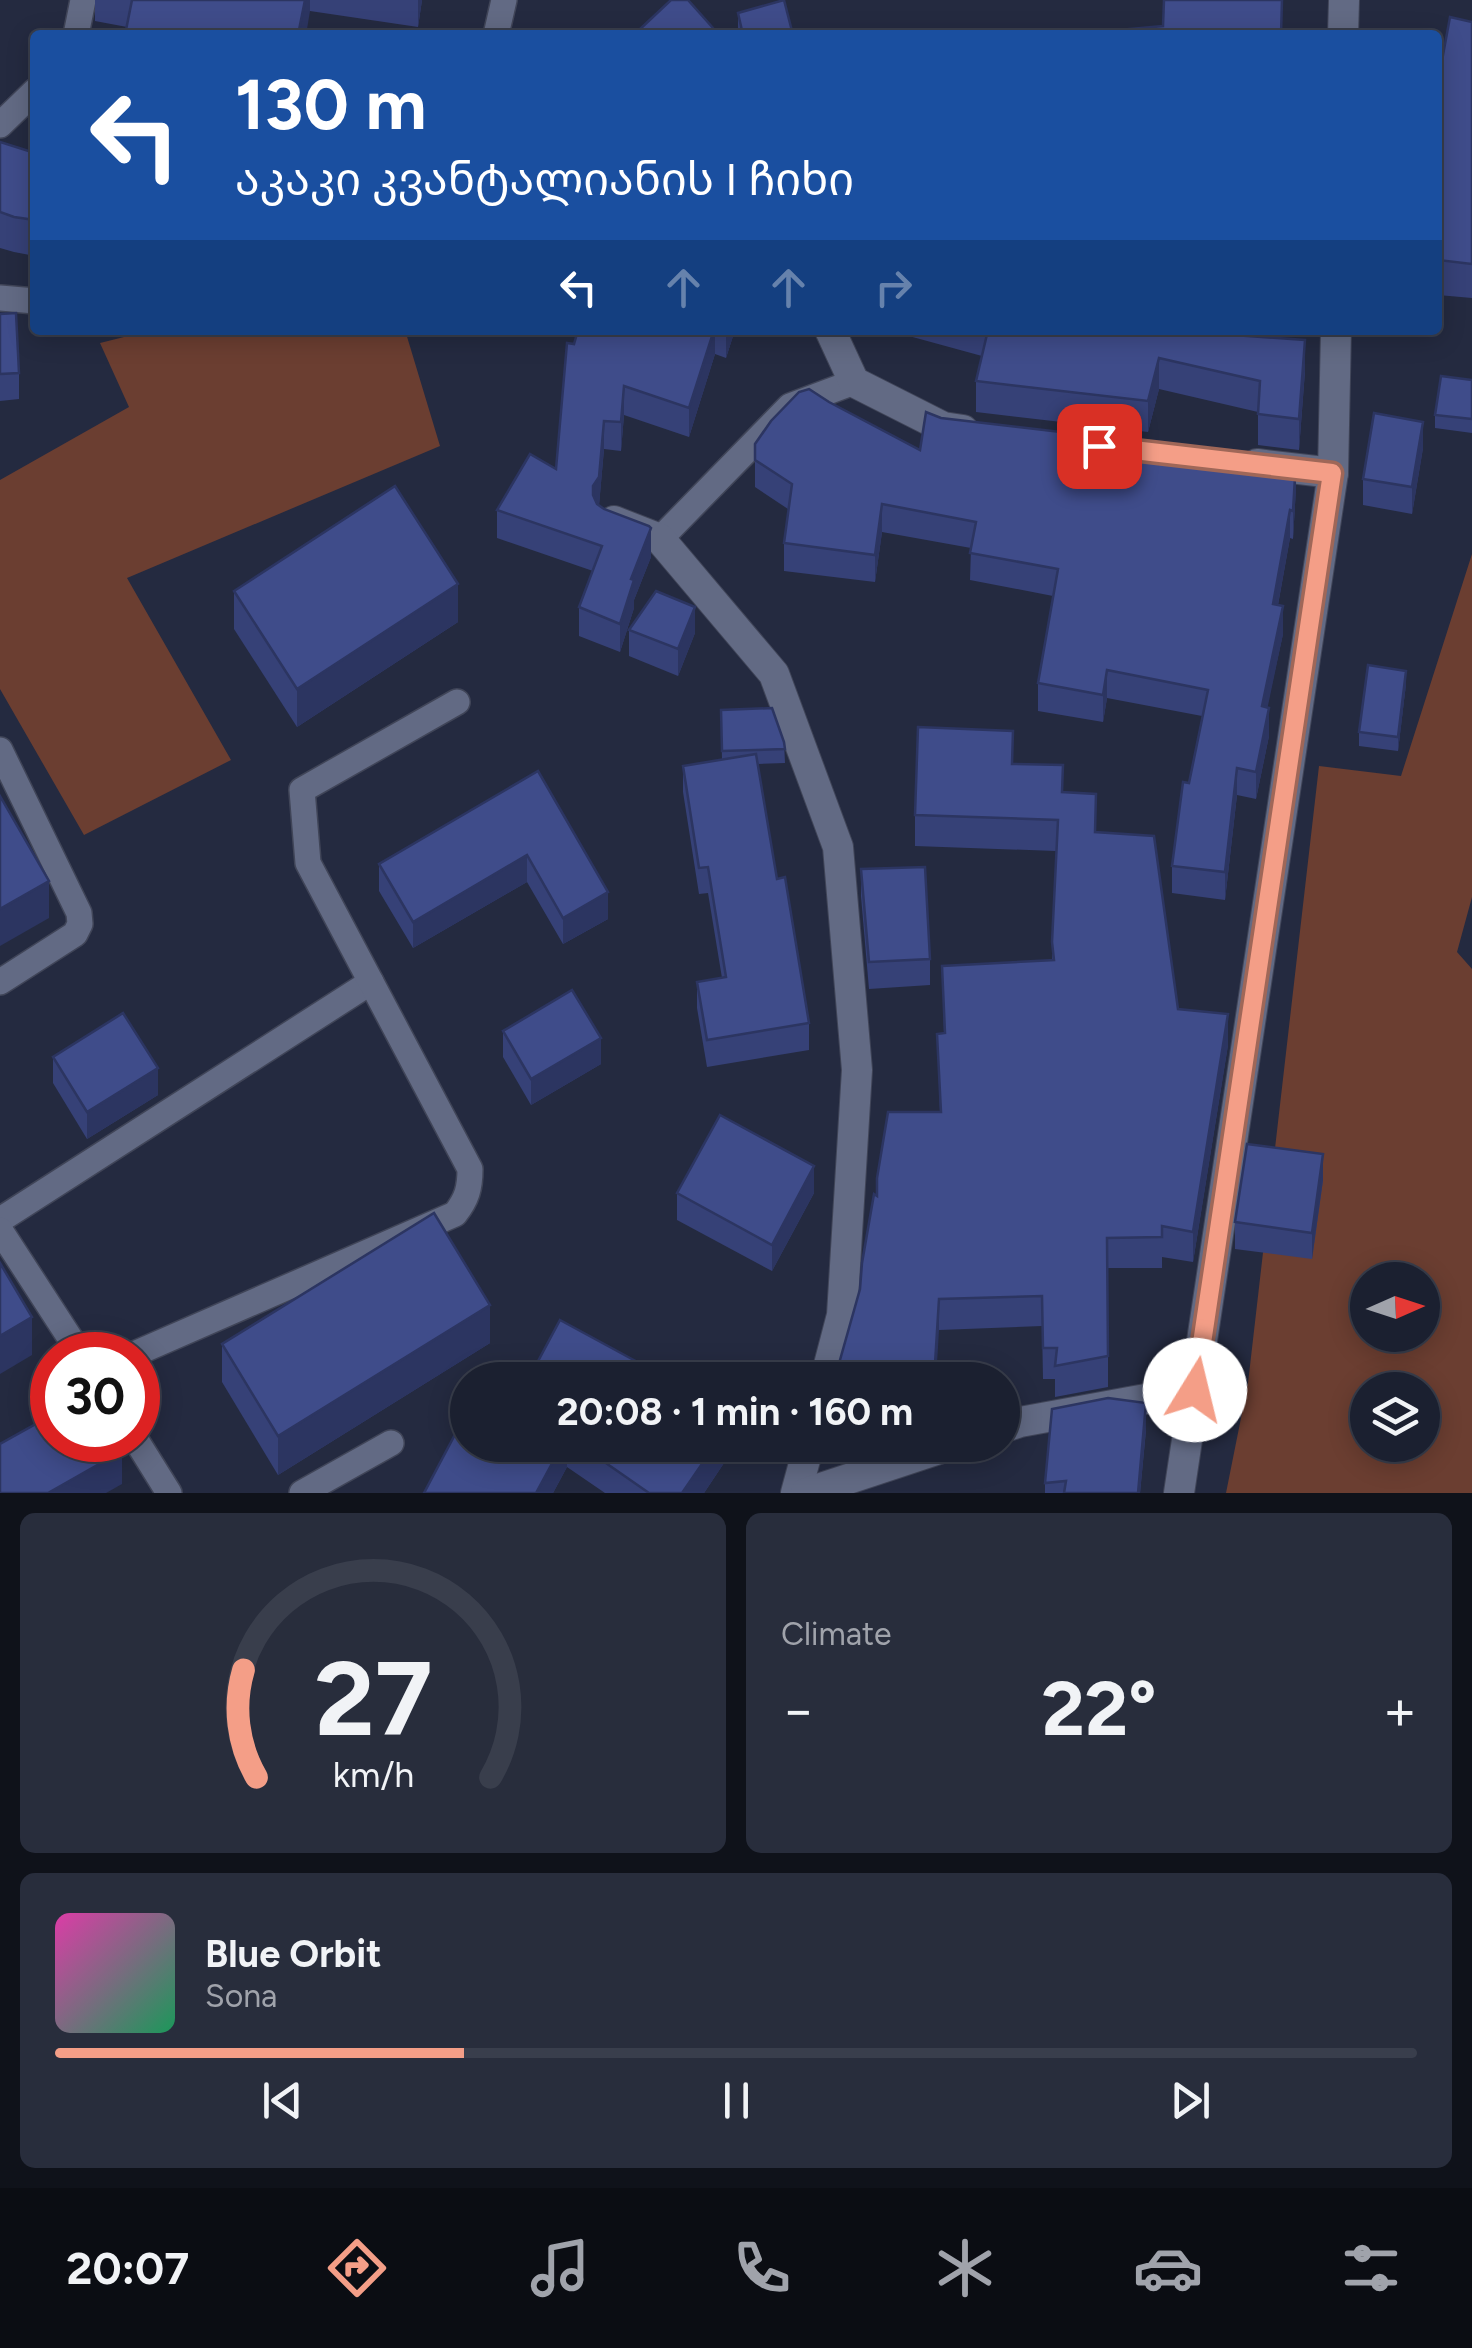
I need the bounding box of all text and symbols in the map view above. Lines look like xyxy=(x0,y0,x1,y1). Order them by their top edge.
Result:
text: 130 m xyxy=(235,62,427,147)
icon: left xyxy=(70,70,200,200)
text: აკაკი კვანტალიანის I ჩიხი xyxy=(235,152,854,206)
icon: left xyxy=(551,260,606,315)
icon: ahead xyxy=(656,260,711,315)
icon: ahead xyxy=(761,260,816,315)
icon: right xyxy=(866,260,921,315)
pin xyxy=(1057,404,1142,489)
icon: arrive xyxy=(1072,419,1127,474)
north arrow xyxy=(1350,1262,1440,1352)
map controls xyxy=(1350,1262,1440,1462)
speed limit sign: 30 xyxy=(30,1332,160,1462)
position arrow xyxy=(1143,1338,1247,1442)
button: layers xyxy=(1350,1372,1440,1462)
text: 20:08 · 1 min · 160 m xyxy=(557,1389,913,1435)
text: Climate xyxy=(781,1615,892,1653)
text: 27 xyxy=(314,1636,432,1761)
text: 22° xyxy=(1041,1664,1157,1754)
text: − xyxy=(781,1677,815,1743)
text: + xyxy=(1383,1677,1417,1743)
text: km/h xyxy=(332,1753,414,1796)
text: Blue Orbit xyxy=(205,1931,381,1977)
text: Sona xyxy=(205,1977,277,2015)
icon: previous xyxy=(255,2073,310,2128)
icon: pause xyxy=(709,2073,764,2128)
icon: next xyxy=(1163,2073,1218,2128)
icon: directions xyxy=(322,2233,392,2303)
icon: music xyxy=(525,2233,595,2303)
icon: phone xyxy=(727,2233,797,2303)
icon: climate xyxy=(930,2233,1000,2303)
icon: car xyxy=(1133,2233,1203,2303)
icon: filters xyxy=(1336,2233,1406,2303)
text: 20:07 xyxy=(66,2241,189,2295)

